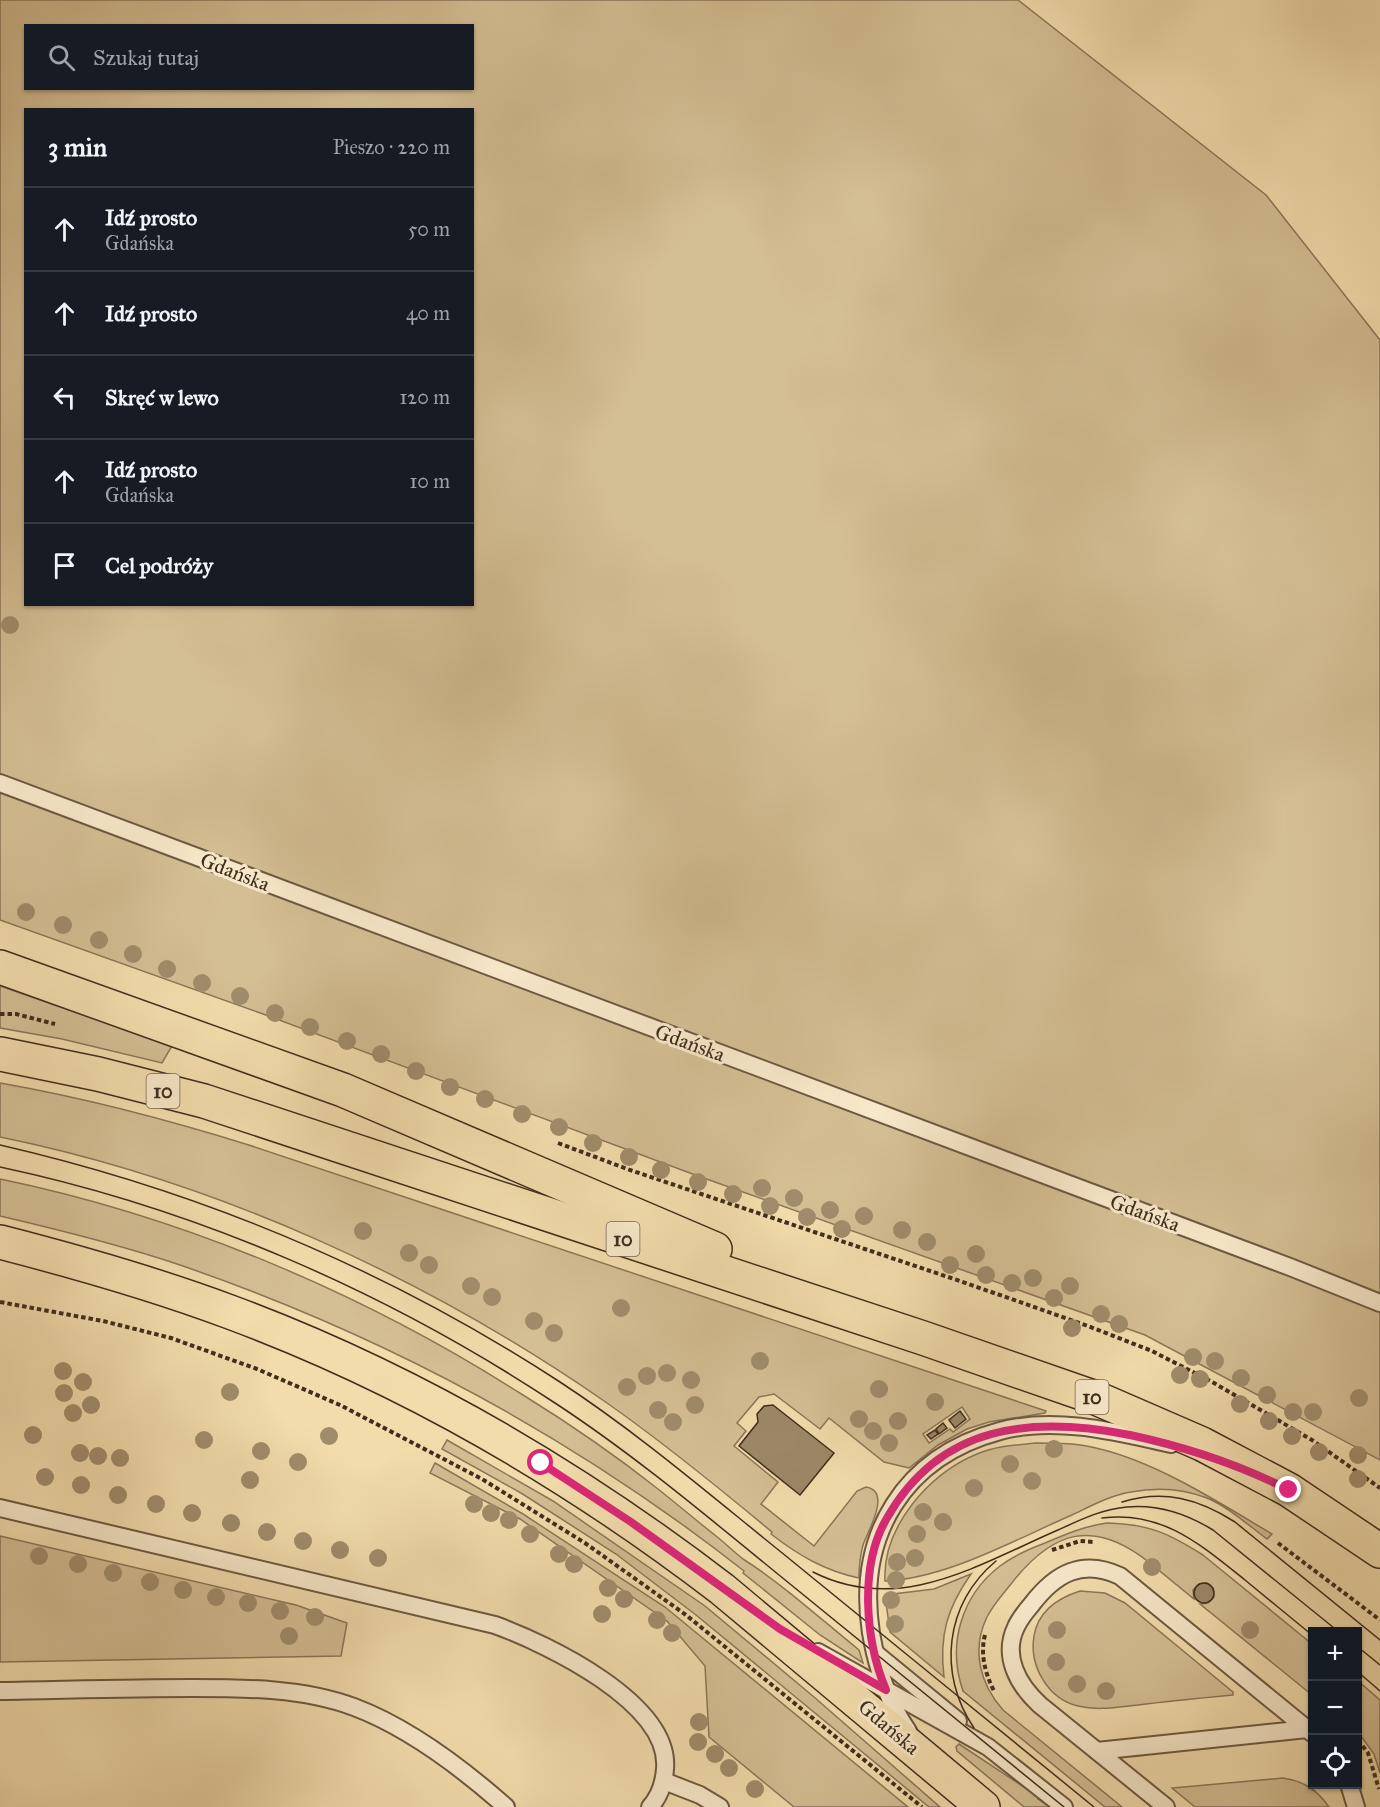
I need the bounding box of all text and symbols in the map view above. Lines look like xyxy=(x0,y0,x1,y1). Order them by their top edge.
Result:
search box xyxy=(24,24,474,90)
icon: search xyxy=(45,41,78,74)
text: Szukaj tutaj xyxy=(93,44,199,71)
text: 3 min xyxy=(48,131,107,163)
text: Pieszo · 220 m xyxy=(333,135,450,159)
text: Idź prosto xyxy=(105,204,197,231)
icon: ahead xyxy=(48,213,81,246)
text: 50 m xyxy=(408,217,450,241)
text: Gdańska xyxy=(105,231,174,255)
icon: ahead xyxy=(48,297,81,330)
text: Idź prosto xyxy=(105,300,197,327)
text: 40 m xyxy=(406,301,450,325)
icon: left xyxy=(48,381,81,414)
text: Skręć w lewo xyxy=(105,384,219,411)
text: 120 m xyxy=(399,385,450,409)
text: Idź prosto xyxy=(105,456,197,483)
icon: ahead xyxy=(48,465,81,498)
text: 10 m xyxy=(409,469,450,493)
text: Gdańska xyxy=(105,483,174,507)
icon: arrive xyxy=(48,549,81,582)
text: Cel podróży xyxy=(105,552,213,579)
street label: Gdańska xyxy=(197,847,274,897)
street label: Gdańska xyxy=(652,1018,729,1068)
road number: 10 xyxy=(146,1074,180,1108)
street label: Gdańska xyxy=(1107,1188,1184,1238)
road number: 10 xyxy=(606,1222,640,1256)
road number: 10 xyxy=(1076,1380,1108,1414)
route start xyxy=(527,1449,553,1475)
route end xyxy=(1275,1476,1301,1502)
map controls xyxy=(1308,1627,1362,1789)
button: + xyxy=(1308,1627,1362,1681)
button: − xyxy=(1308,1681,1362,1735)
street label: Gdańska xyxy=(853,1694,925,1760)
button: locate xyxy=(1308,1735,1362,1789)

